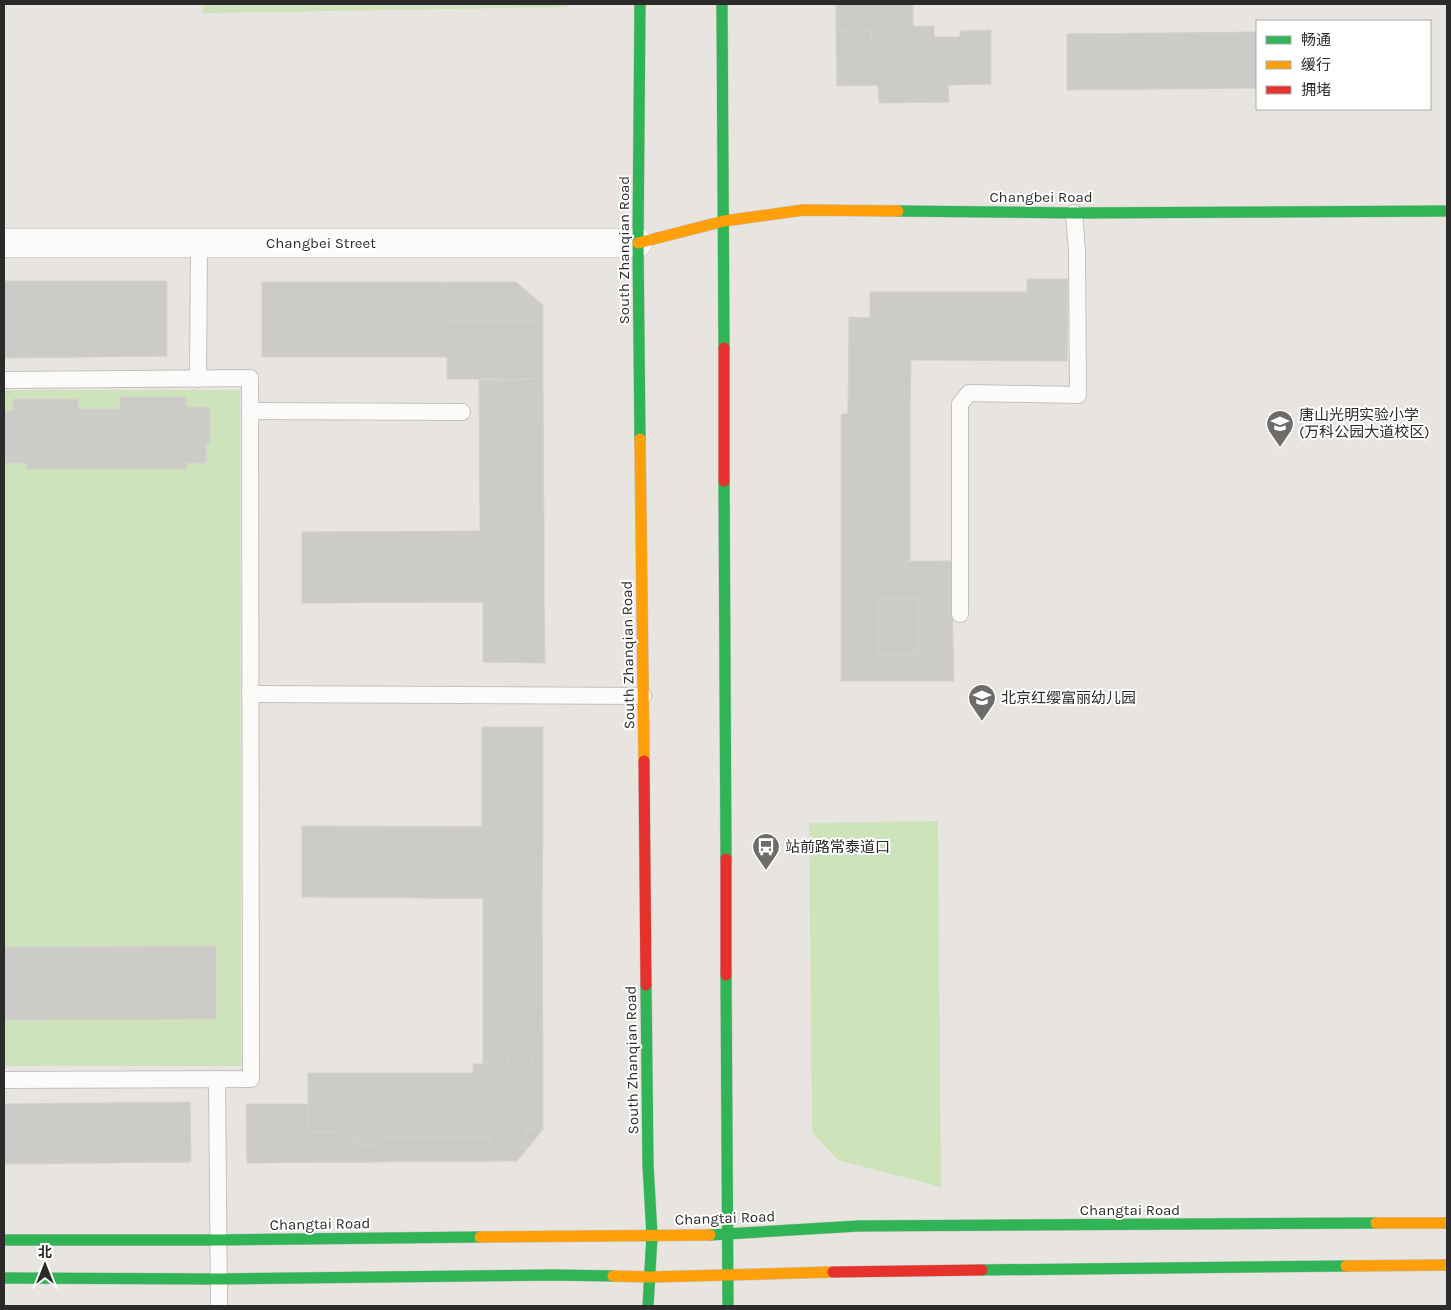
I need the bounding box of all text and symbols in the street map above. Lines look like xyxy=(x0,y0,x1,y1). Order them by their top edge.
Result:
legend xyxy=(1256,20,1431,110)
text: 畅通 xyxy=(1301,31,1331,49)
text: 缓行 xyxy=(1301,56,1331,74)
text: 拥堵 xyxy=(1301,81,1331,99)
street label: South Zhanqian Road xyxy=(615,176,633,324)
street label: Changbei Road xyxy=(989,188,1093,206)
street label: Changbei Street xyxy=(266,234,376,252)
place label: 唐山光明实验小学 (万科公园大道校区) xyxy=(1299,406,1430,441)
school or university icon: 唐山光明实验小学 (万科公园大道校区) xyxy=(1265,409,1295,448)
street label: South Zhanqian Road xyxy=(618,581,638,729)
school or university icon: 北京红缨富丽幼儿园 xyxy=(967,683,997,722)
place label: 北京红缨富丽幼儿园 xyxy=(1001,689,1136,707)
bus stop icon: 站前路常泰道口 xyxy=(751,832,781,871)
place label: 站前路常泰道口 xyxy=(785,838,890,856)
street label: South Zhanqian Road xyxy=(622,986,642,1134)
street label: Changtai Road xyxy=(1080,1201,1180,1219)
street label: Changtai Road xyxy=(674,1207,776,1229)
street label: Changtai Road xyxy=(270,1214,370,1234)
north arrow xyxy=(20,1240,70,1290)
text: 北 xyxy=(38,1244,52,1261)

